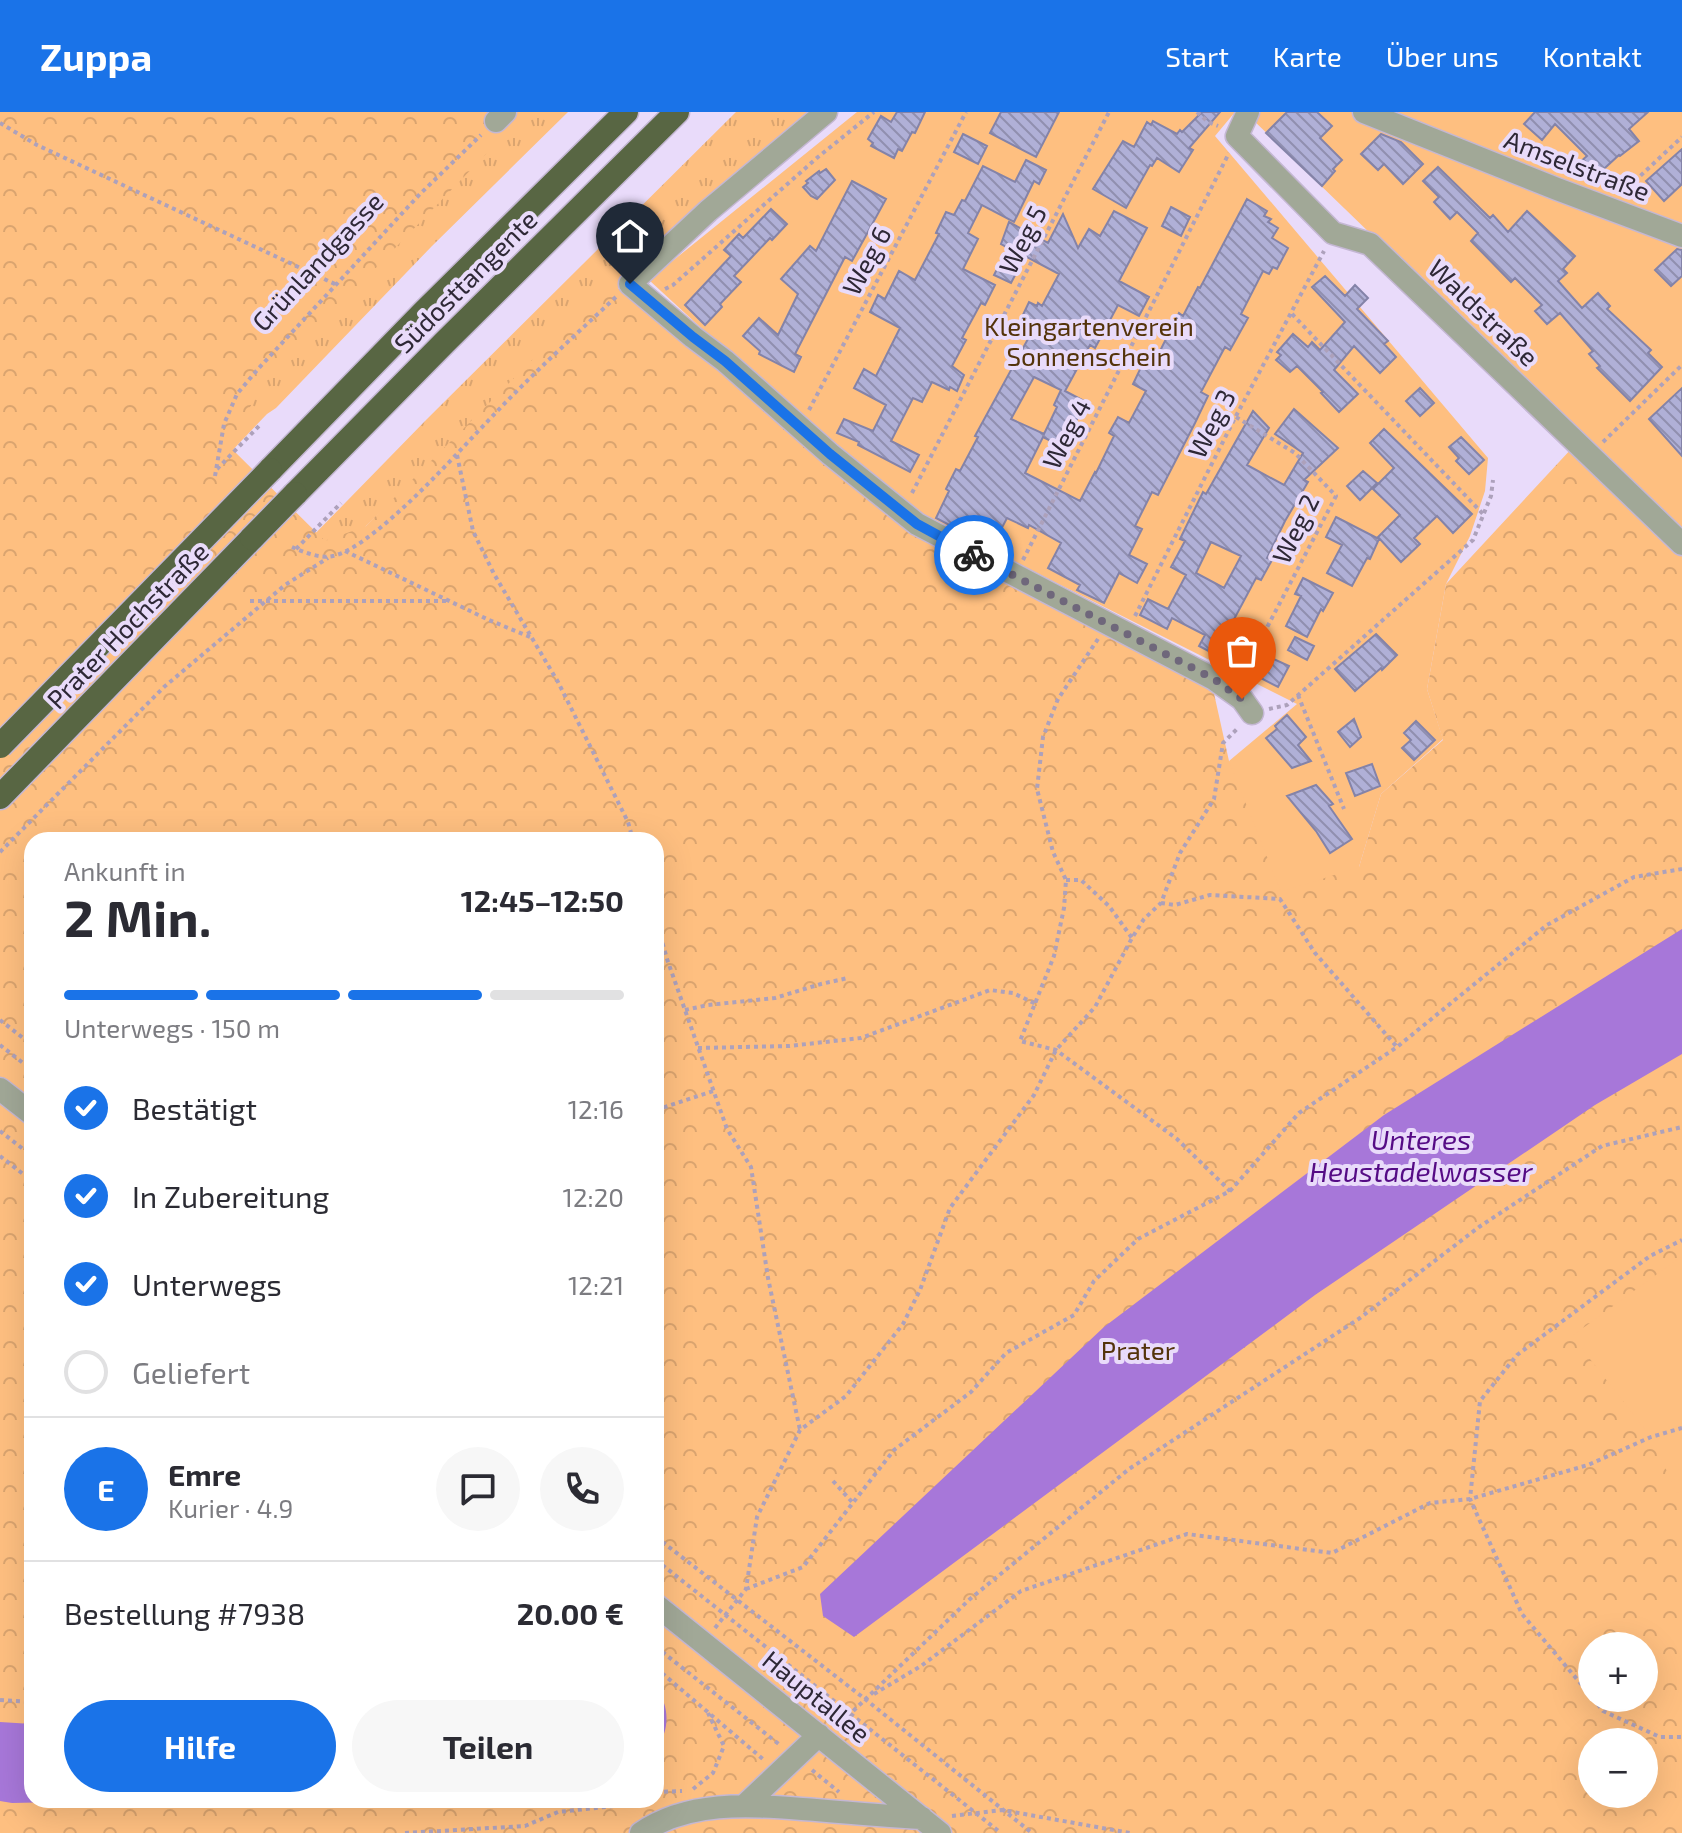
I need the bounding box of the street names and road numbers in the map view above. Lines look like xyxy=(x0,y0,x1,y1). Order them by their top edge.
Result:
street label: Amselstraße xyxy=(1500,123,1655,207)
street label: Grünlandgasse xyxy=(245,185,389,337)
street label: Weg 5 xyxy=(991,200,1052,279)
street label: Südosttangente xyxy=(387,203,543,359)
street label: Weg 6 xyxy=(835,221,897,300)
street label: Waldstraße xyxy=(1423,252,1545,372)
street label: Weg 3 xyxy=(1180,384,1241,463)
street label: Weg 4 xyxy=(1035,393,1096,474)
street label: Weg 2 xyxy=(1265,489,1325,568)
street label: Prater Hochstraße xyxy=(40,535,214,714)
street label: Hauptallee xyxy=(757,1643,877,1748)

